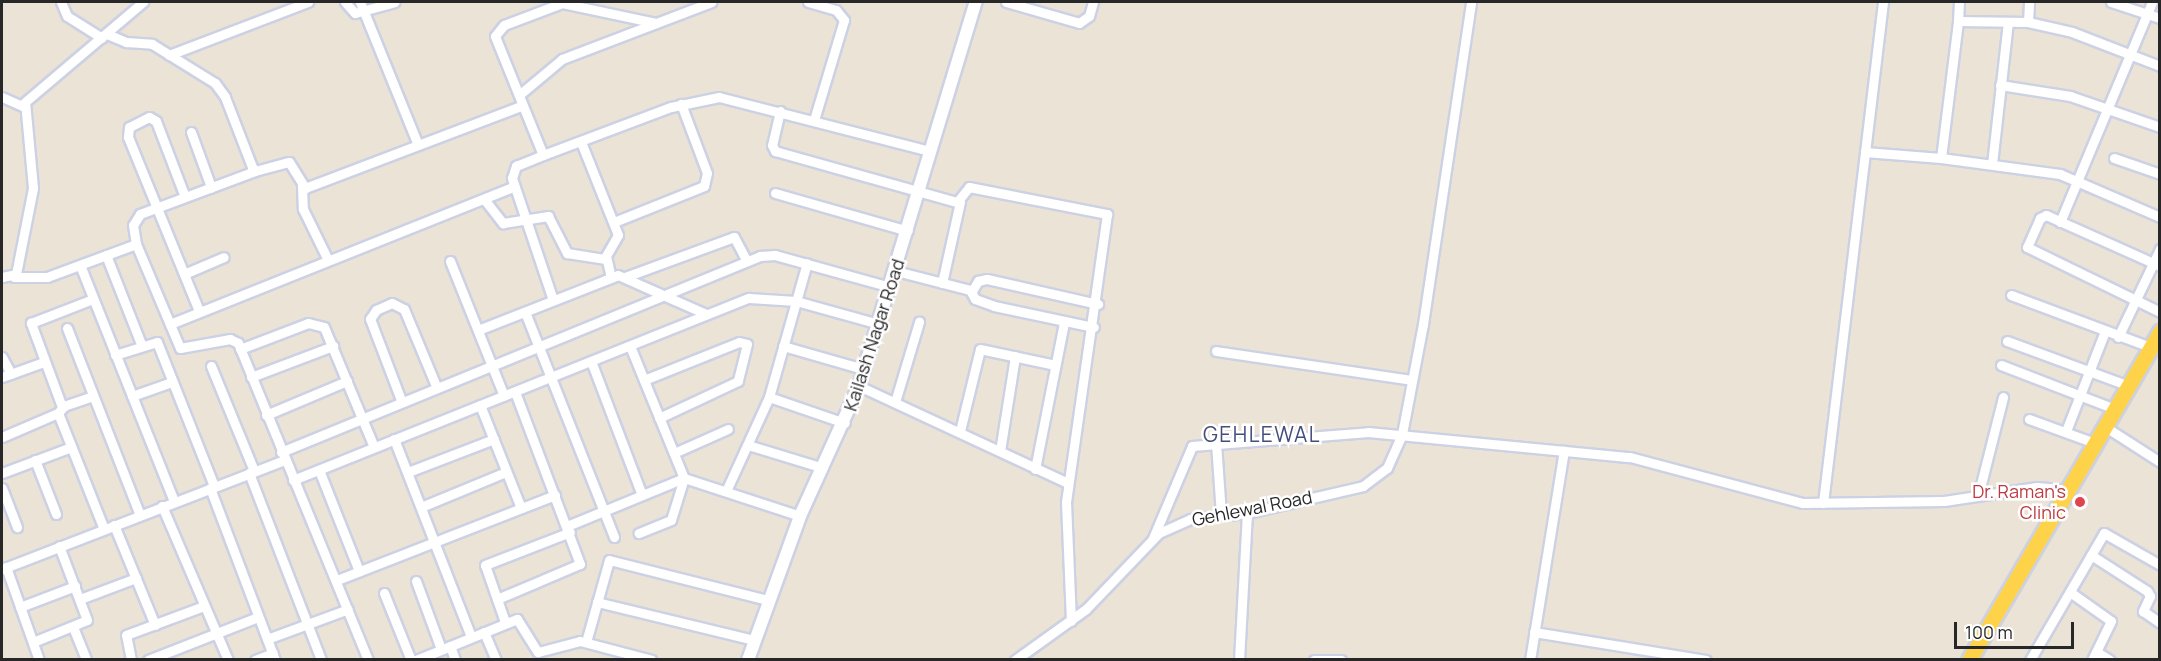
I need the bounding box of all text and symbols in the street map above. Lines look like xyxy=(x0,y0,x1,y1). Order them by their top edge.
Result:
street label: Kailash Nagar Road xyxy=(839,256,909,414)
district label: GEHLEWAL xyxy=(1203,421,1321,447)
place label: Dr. Raman's Clinic xyxy=(1972,481,2066,524)
street label: Gehlewal Road xyxy=(1190,486,1314,530)
marker: Dr. Raman's Clinic xyxy=(2071,493,2089,511)
scale bar xyxy=(1957,610,2077,648)
text: 100 m xyxy=(1965,620,2013,644)

